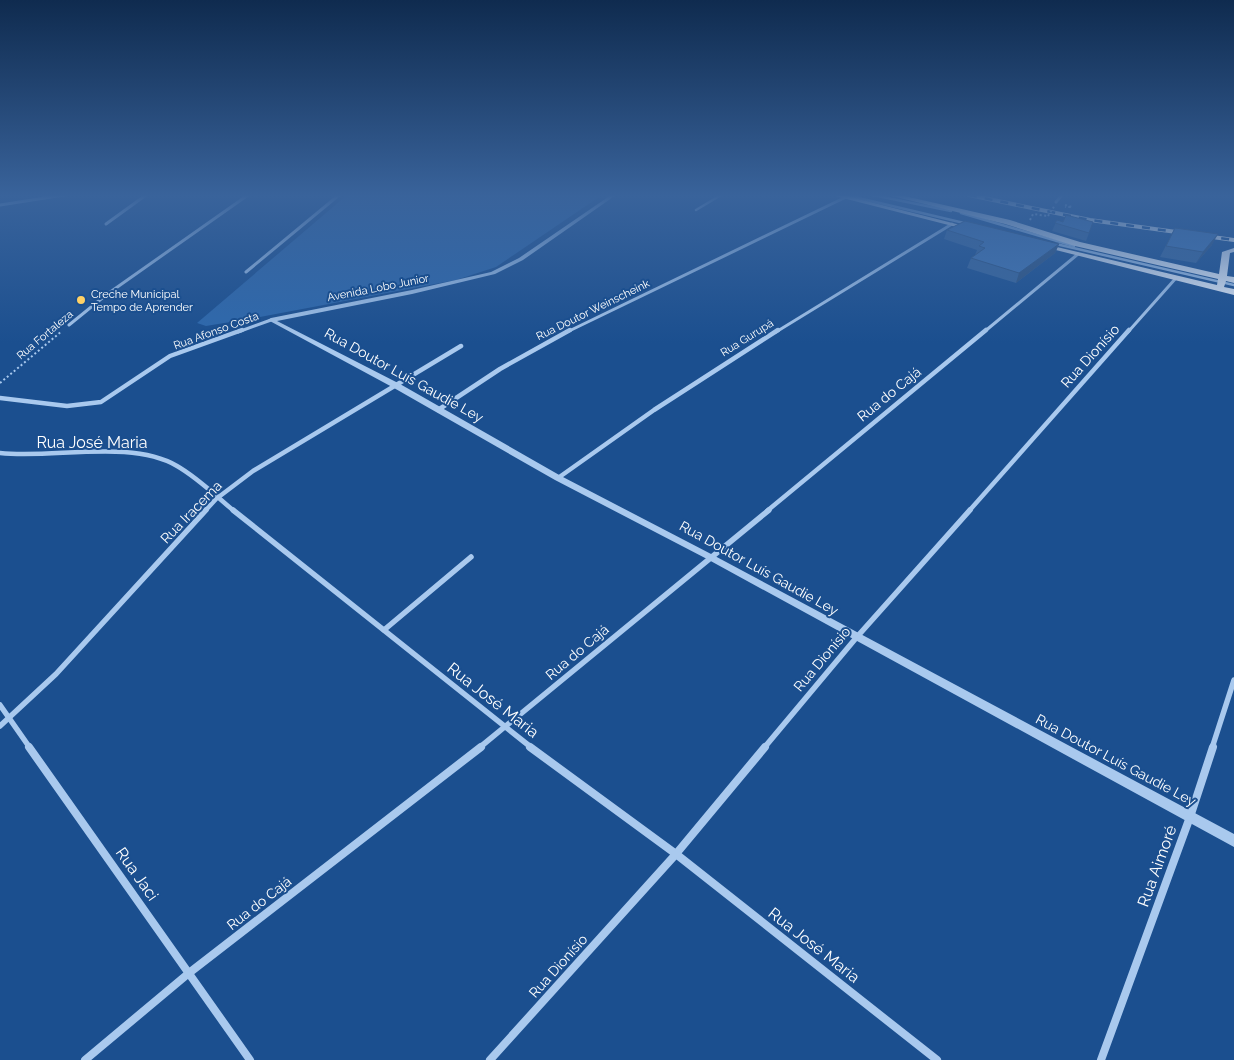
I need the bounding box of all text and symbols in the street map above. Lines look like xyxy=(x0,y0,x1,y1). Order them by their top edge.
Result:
street label: Avenida Lobo Junior xyxy=(326,272,430,304)
street label: Rua Doutor Weinscheink xyxy=(534,277,652,343)
place label: Creche Municipal Tempo de Aprender xyxy=(91,288,193,314)
marker: Creche Municipal Tempo de Aprender xyxy=(75,294,87,306)
street label: Rua Fortaleza xyxy=(14,308,76,362)
street label: Rua Afonso Costa xyxy=(172,310,260,352)
street label: Rua Gurupá xyxy=(718,317,776,359)
street label: Rua Dionísio xyxy=(1058,321,1122,391)
street label: Rua Doutor Luís Gaudie Ley xyxy=(322,325,487,426)
street label: Rua do Cajá xyxy=(854,363,924,425)
street label: Rua José Maria xyxy=(37,433,147,452)
street label: Rua Iracema xyxy=(157,477,225,547)
street label: Rua Doutor Luís Gaudie Ley xyxy=(677,518,842,619)
street label: Rua do Cajá xyxy=(542,621,612,683)
street label: Rua Dionísio xyxy=(790,623,854,695)
street label: Rua José Maria xyxy=(443,658,543,742)
street label: Rua Doutor Luís Gaudie Ley xyxy=(1033,711,1199,809)
street label: Rua Aimoré xyxy=(1133,823,1181,909)
street label: Rua Jaci xyxy=(112,844,162,904)
street label: Rua do Cajá xyxy=(224,873,294,933)
street label: Rua José Maria xyxy=(764,903,864,987)
street label: Rua Dionísio xyxy=(526,931,590,1001)

